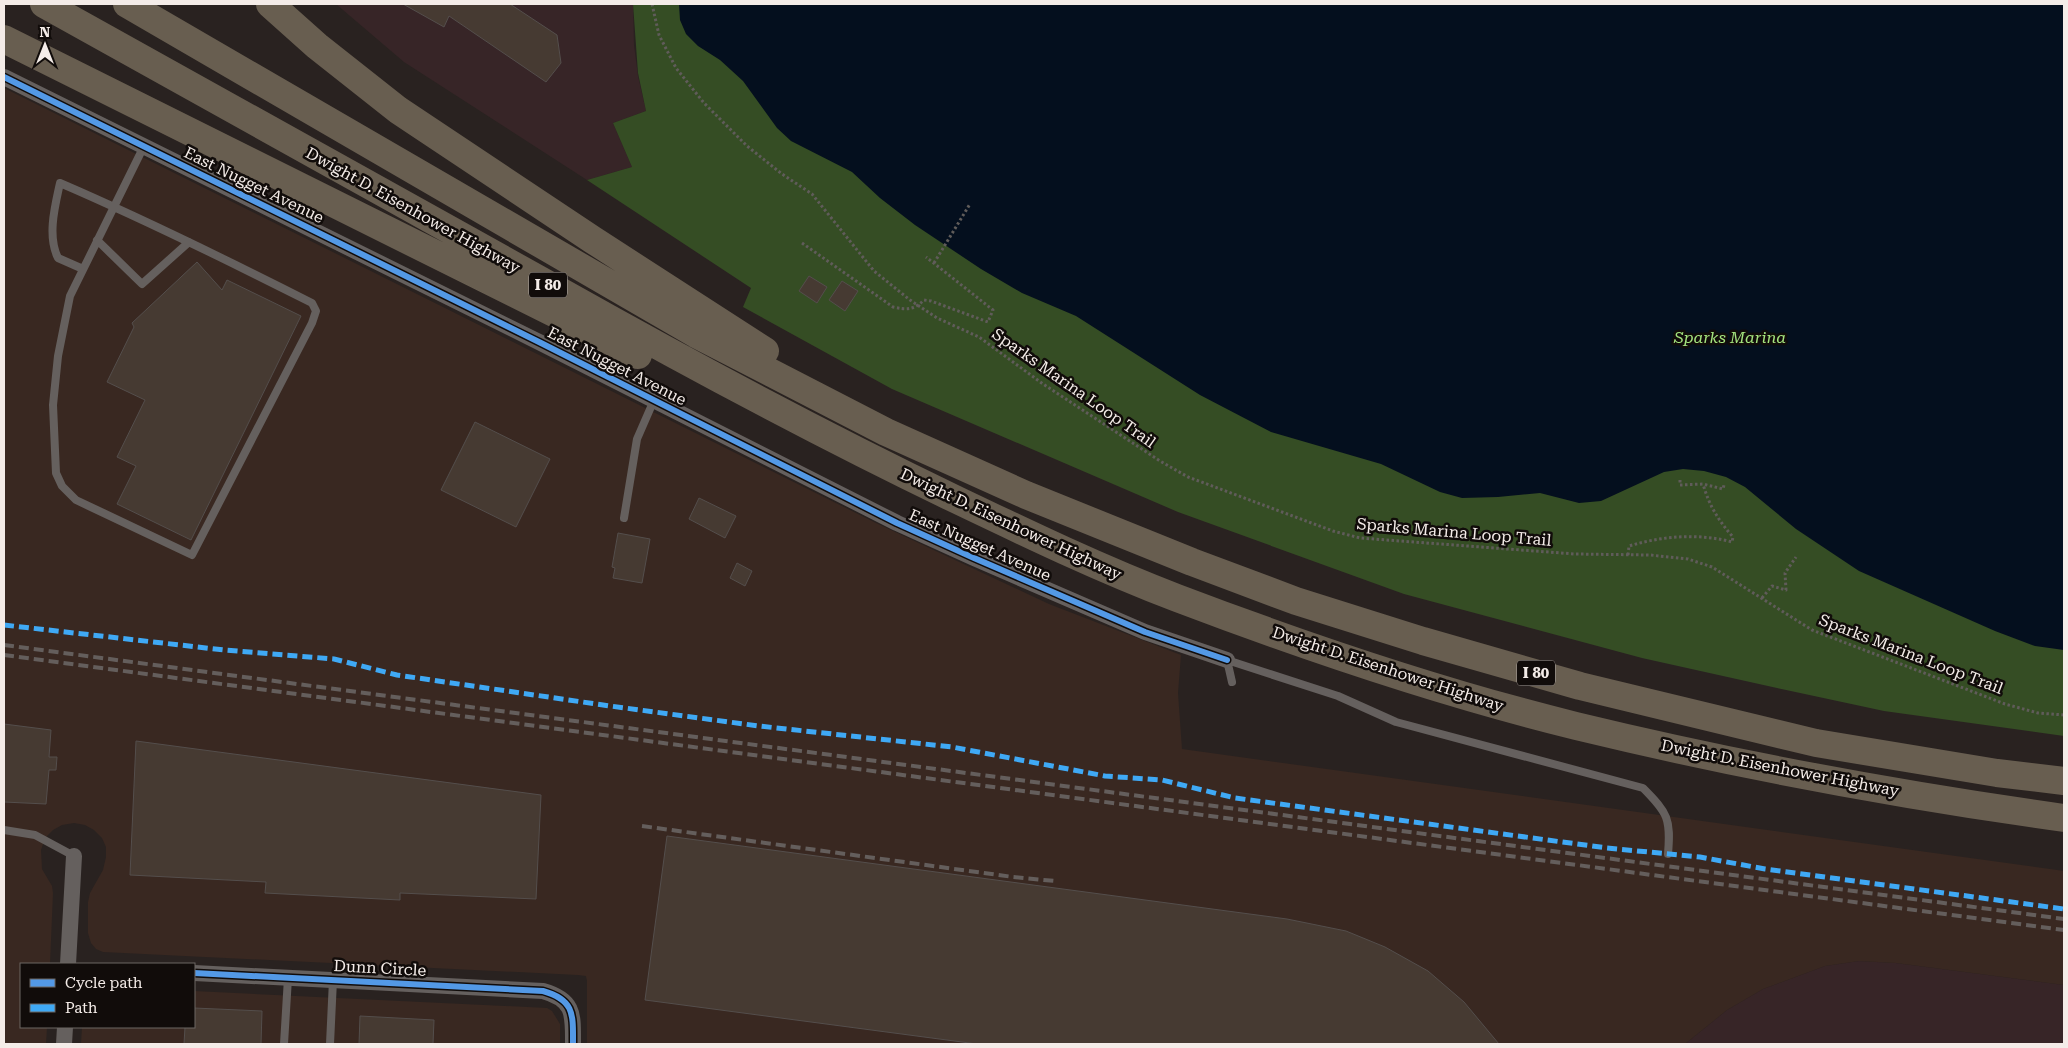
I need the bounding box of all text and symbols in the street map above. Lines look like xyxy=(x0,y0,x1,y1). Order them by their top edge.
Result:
north arrow xyxy=(20,20,70,70)
text: N xyxy=(40,24,51,40)
street label: East Nugget Avenue xyxy=(181,143,327,227)
street label: Dwight D. Eisenhower Highway xyxy=(303,143,524,277)
road number: I 80 xyxy=(529,272,567,298)
street label: East Nugget Avenue xyxy=(544,323,690,409)
street label: Sparks Marina Loop Trail xyxy=(988,324,1160,452)
park label: Sparks Marina xyxy=(1673,328,1786,347)
street label: Dwight D. Eisenhower Highway xyxy=(897,464,1125,584)
street label: East Nugget Avenue xyxy=(906,505,1054,585)
street label: Sparks Marina Loop Trail xyxy=(1356,514,1552,550)
street label: Sparks Marina Loop Trail xyxy=(1816,610,2006,698)
street label: Dwight D. Eisenhower Highway xyxy=(1270,623,1507,716)
road number: I 80 xyxy=(1517,660,1555,686)
street label: Dwight D. Eisenhower Highway xyxy=(1659,736,1901,801)
street label: Dunn Circle xyxy=(333,956,427,980)
legend xyxy=(20,963,195,1028)
text: Cycle path xyxy=(65,974,143,992)
text: Path xyxy=(65,999,98,1017)

